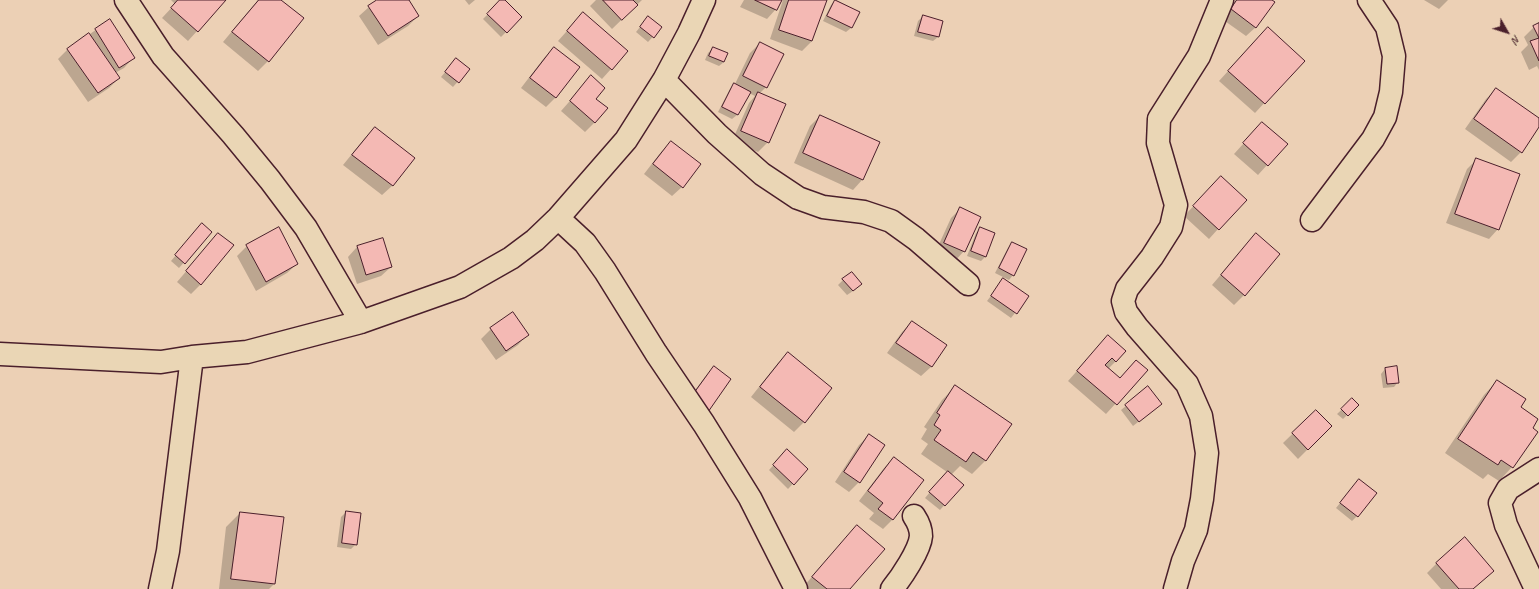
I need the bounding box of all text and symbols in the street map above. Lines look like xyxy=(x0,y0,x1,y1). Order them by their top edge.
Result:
north arrow xyxy=(1487,12,1527,52)
text: N xyxy=(1509,32,1524,47)

